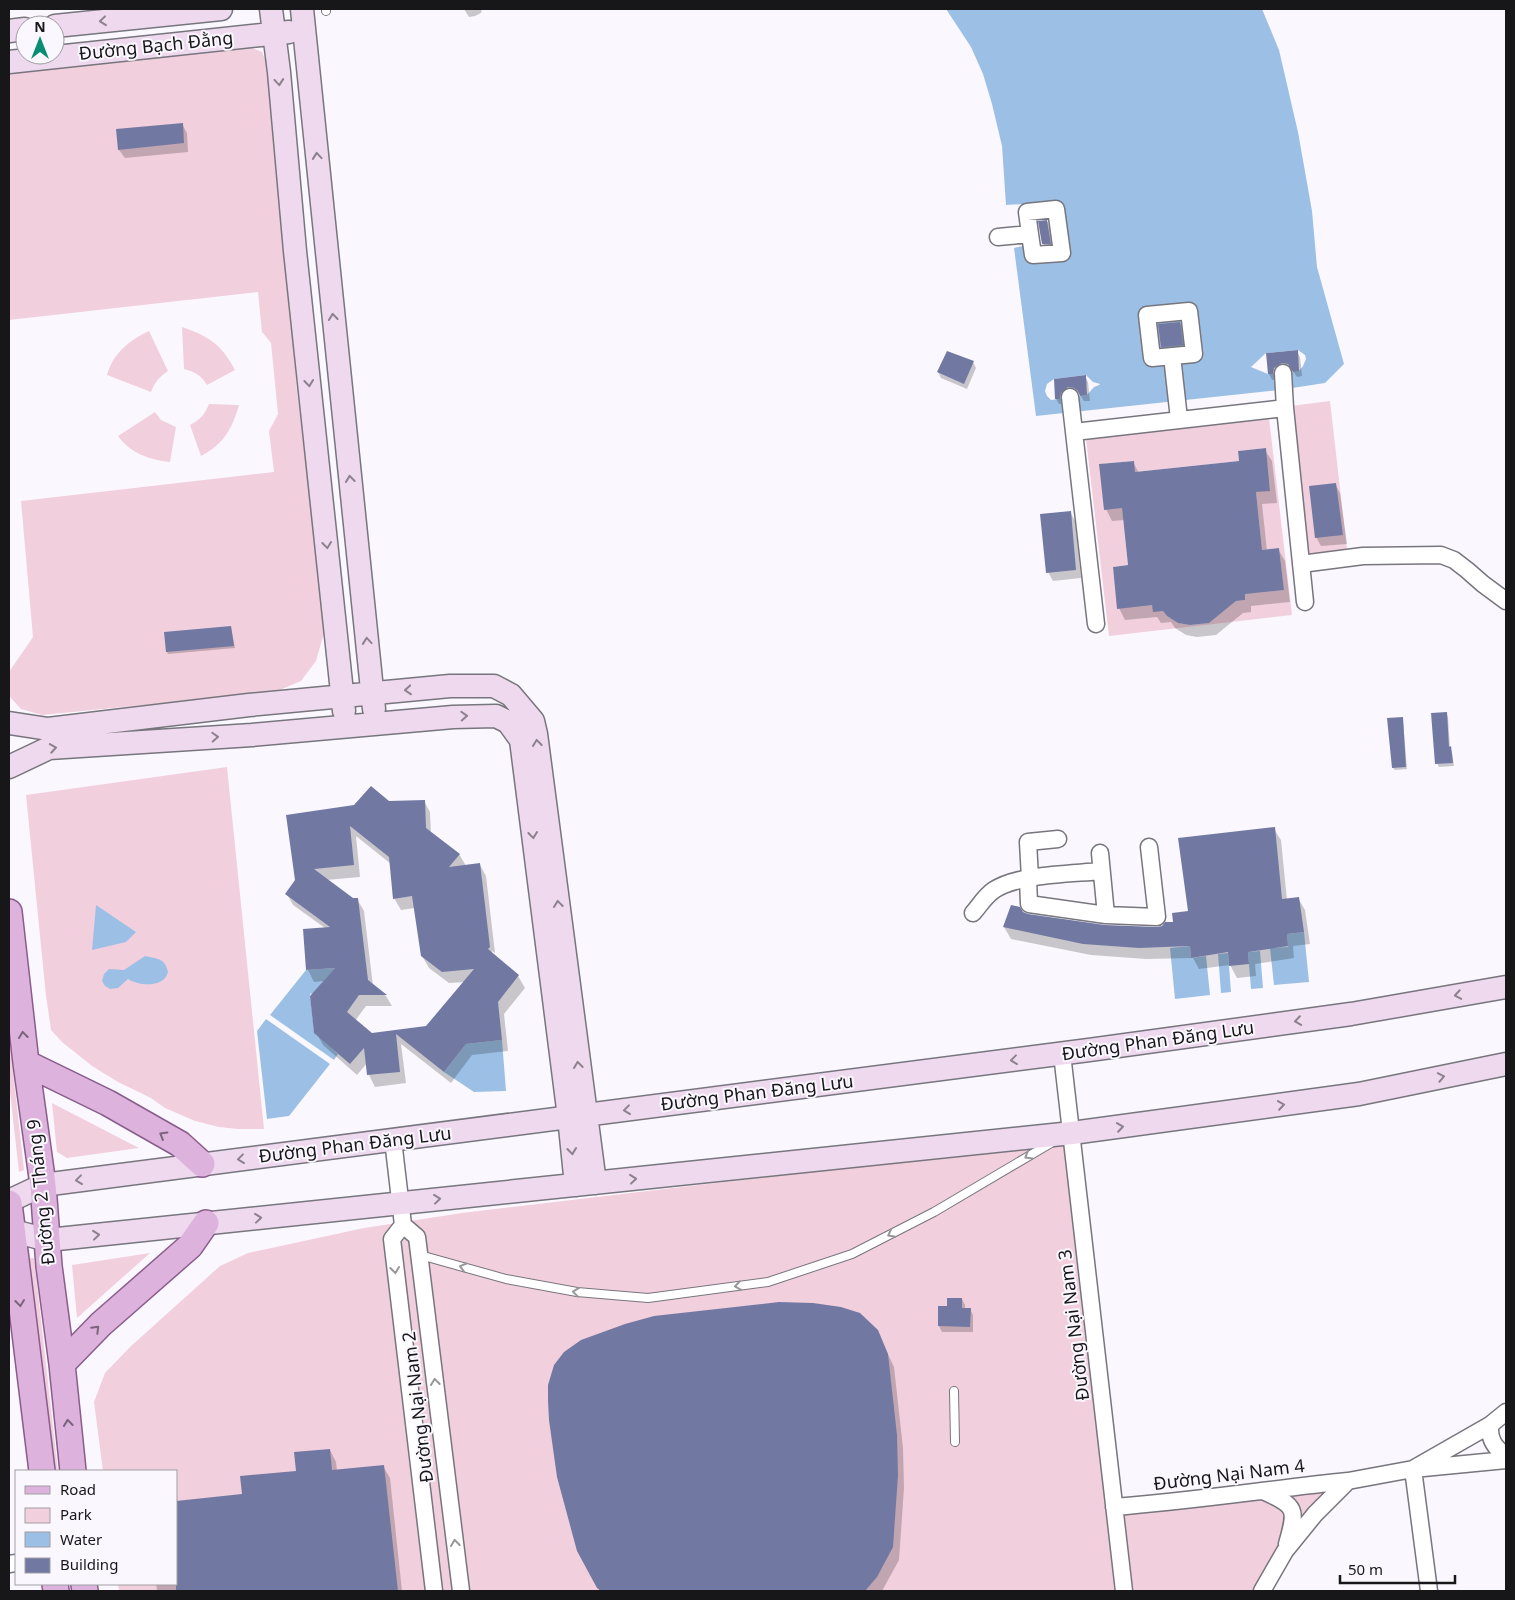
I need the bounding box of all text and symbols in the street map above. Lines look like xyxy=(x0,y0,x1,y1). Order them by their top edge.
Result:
north arrow xyxy=(15,15,65,65)
one-way arrow xyxy=(99,15,107,26)
text: N xyxy=(34,17,46,36)
street label: Đường Bạch Đằng xyxy=(78,25,234,65)
one-way arrow xyxy=(274,79,285,87)
one-way arrow xyxy=(312,152,323,160)
one-way arrow xyxy=(328,313,339,321)
one-way arrow xyxy=(303,380,314,388)
one-way arrow xyxy=(345,475,356,483)
one-way arrow xyxy=(321,541,332,549)
one-way arrow xyxy=(362,636,373,644)
one-way arrow xyxy=(403,685,411,696)
one-way arrow xyxy=(461,711,469,722)
one-way arrow xyxy=(212,732,220,743)
one-way arrow xyxy=(533,739,543,747)
one-way arrow xyxy=(49,744,58,754)
one-way arrow xyxy=(527,831,538,839)
one-way arrow xyxy=(553,900,564,908)
one-way arrow xyxy=(1454,990,1463,1000)
street label: Đường Phan Đăng Lưu xyxy=(1060,1015,1256,1065)
one-way arrow xyxy=(1294,1016,1302,1026)
one-way arrow xyxy=(18,1031,29,1039)
one-way arrow xyxy=(1010,1054,1018,1065)
one-way arrow xyxy=(574,1061,584,1070)
street label: Đường Phan Đăng Lưu xyxy=(659,1068,855,1116)
one-way arrow xyxy=(1437,1073,1445,1083)
one-way arrow xyxy=(1277,1100,1285,1111)
one-way arrow xyxy=(623,1104,631,1115)
street label: Đường 2 Tháng 9 xyxy=(20,1118,60,1266)
street label: Đường Phan Đăng Lưu xyxy=(257,1120,453,1168)
one-way arrow xyxy=(1116,1122,1124,1133)
one-way arrow xyxy=(160,1132,169,1142)
one-way arrow xyxy=(567,1147,578,1155)
one-way arrow xyxy=(1025,1149,1034,1159)
one-way arrow xyxy=(236,1154,245,1164)
one-way arrow xyxy=(75,1174,83,1185)
one-way arrow xyxy=(630,1174,638,1185)
one-way arrow xyxy=(433,1194,441,1205)
one-way arrow xyxy=(254,1213,262,1224)
one-way arrow xyxy=(887,1228,896,1238)
one-way arrow xyxy=(92,1230,100,1241)
street label: Đường Nại Nam 3 xyxy=(1052,1248,1094,1402)
one-way arrow xyxy=(459,1262,467,1272)
one-way arrow xyxy=(389,1266,400,1274)
one-way arrow xyxy=(734,1281,742,1291)
one-way arrow xyxy=(572,1287,581,1297)
one-way arrow xyxy=(14,1300,25,1308)
one-way arrow xyxy=(90,1326,99,1335)
street label: Đường Nại Nam 2 xyxy=(396,1330,438,1484)
one-way arrow xyxy=(430,1377,441,1385)
one-way arrow xyxy=(63,1418,74,1426)
street label: Đường Nại Nam 4 xyxy=(1152,1453,1306,1495)
legend xyxy=(15,1470,178,1585)
text: Road xyxy=(60,1479,96,1499)
text: Park xyxy=(60,1504,92,1524)
text: Water xyxy=(60,1529,102,1549)
one-way arrow xyxy=(450,1539,461,1547)
scale bar xyxy=(1340,1552,1455,1584)
text: Building xyxy=(60,1554,118,1574)
text: 50 m xyxy=(1348,1559,1383,1579)

